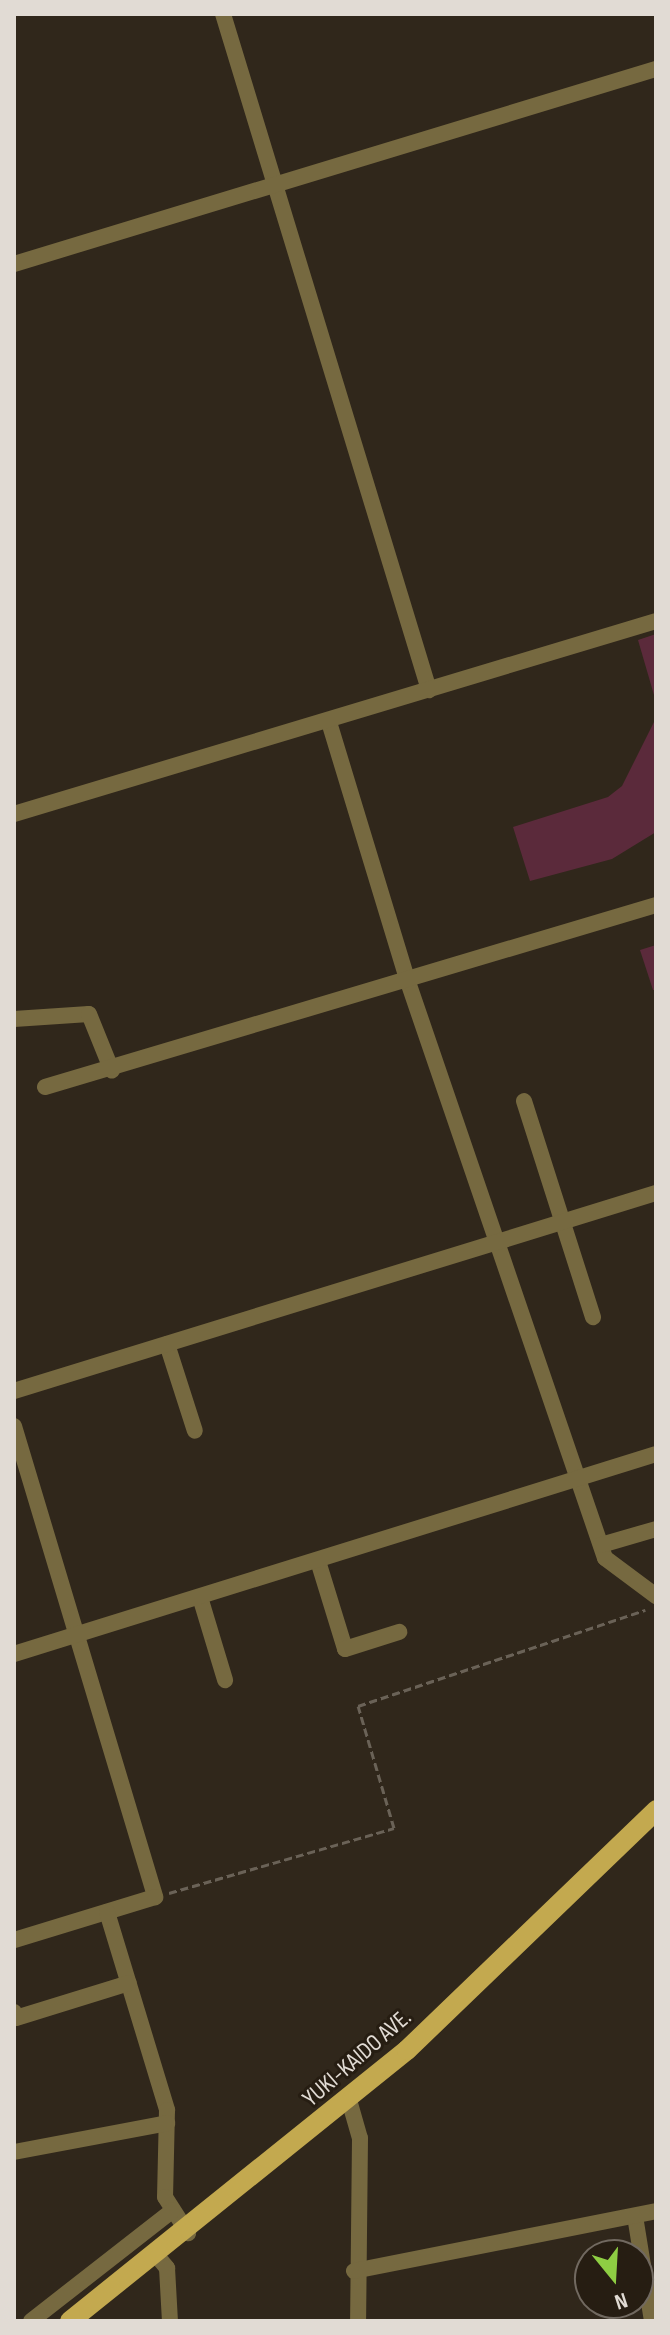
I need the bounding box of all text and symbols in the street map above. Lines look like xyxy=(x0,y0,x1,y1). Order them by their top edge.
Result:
street label: YUKI-KAIDO AVE. xyxy=(297,2003,417,2113)
north arrow xyxy=(574,2239,654,2319)
text: N xyxy=(611,2286,631,2315)

